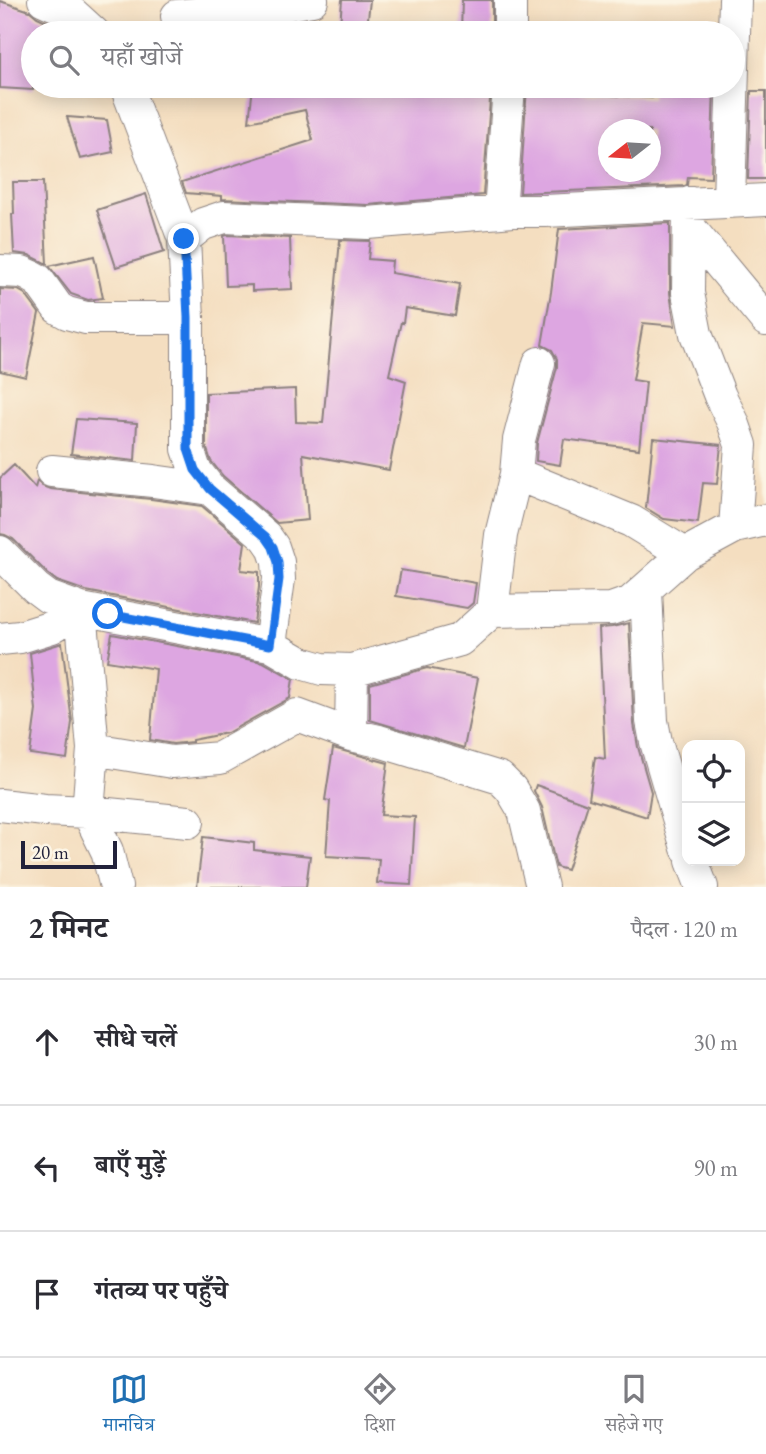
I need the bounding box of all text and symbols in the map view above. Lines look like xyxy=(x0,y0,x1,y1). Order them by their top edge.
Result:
search box xyxy=(21,21,745,98)
text: यहाँ खोजें xyxy=(101,39,182,73)
icon: search xyxy=(45,41,83,79)
north arrow xyxy=(598,119,661,182)
route end xyxy=(168,223,199,254)
route start xyxy=(92,598,123,629)
map controls xyxy=(682,740,745,866)
button: locate xyxy=(682,740,745,803)
button: layers xyxy=(682,803,745,866)
scale bar xyxy=(21,838,117,870)
text: 20 m xyxy=(32,840,69,865)
text: 2 मिनट xyxy=(28,908,108,947)
text: पैदल · 120 m xyxy=(631,914,738,944)
text: सीधे चलें xyxy=(95,1021,177,1055)
icon: ahead xyxy=(28,1023,66,1061)
text: 30 m xyxy=(693,1027,738,1057)
text: बाएँ मुड़ें xyxy=(95,1147,166,1181)
icon: left xyxy=(28,1149,66,1187)
text: 90 m xyxy=(693,1153,738,1183)
text: गंतव्य पर पहुँचे xyxy=(95,1273,228,1307)
icon: arrive xyxy=(28,1275,66,1313)
tab: मानचित्र xyxy=(103,1370,155,1443)
tab: दिशा xyxy=(361,1370,399,1443)
tab: सहेजे गए xyxy=(605,1370,663,1443)

